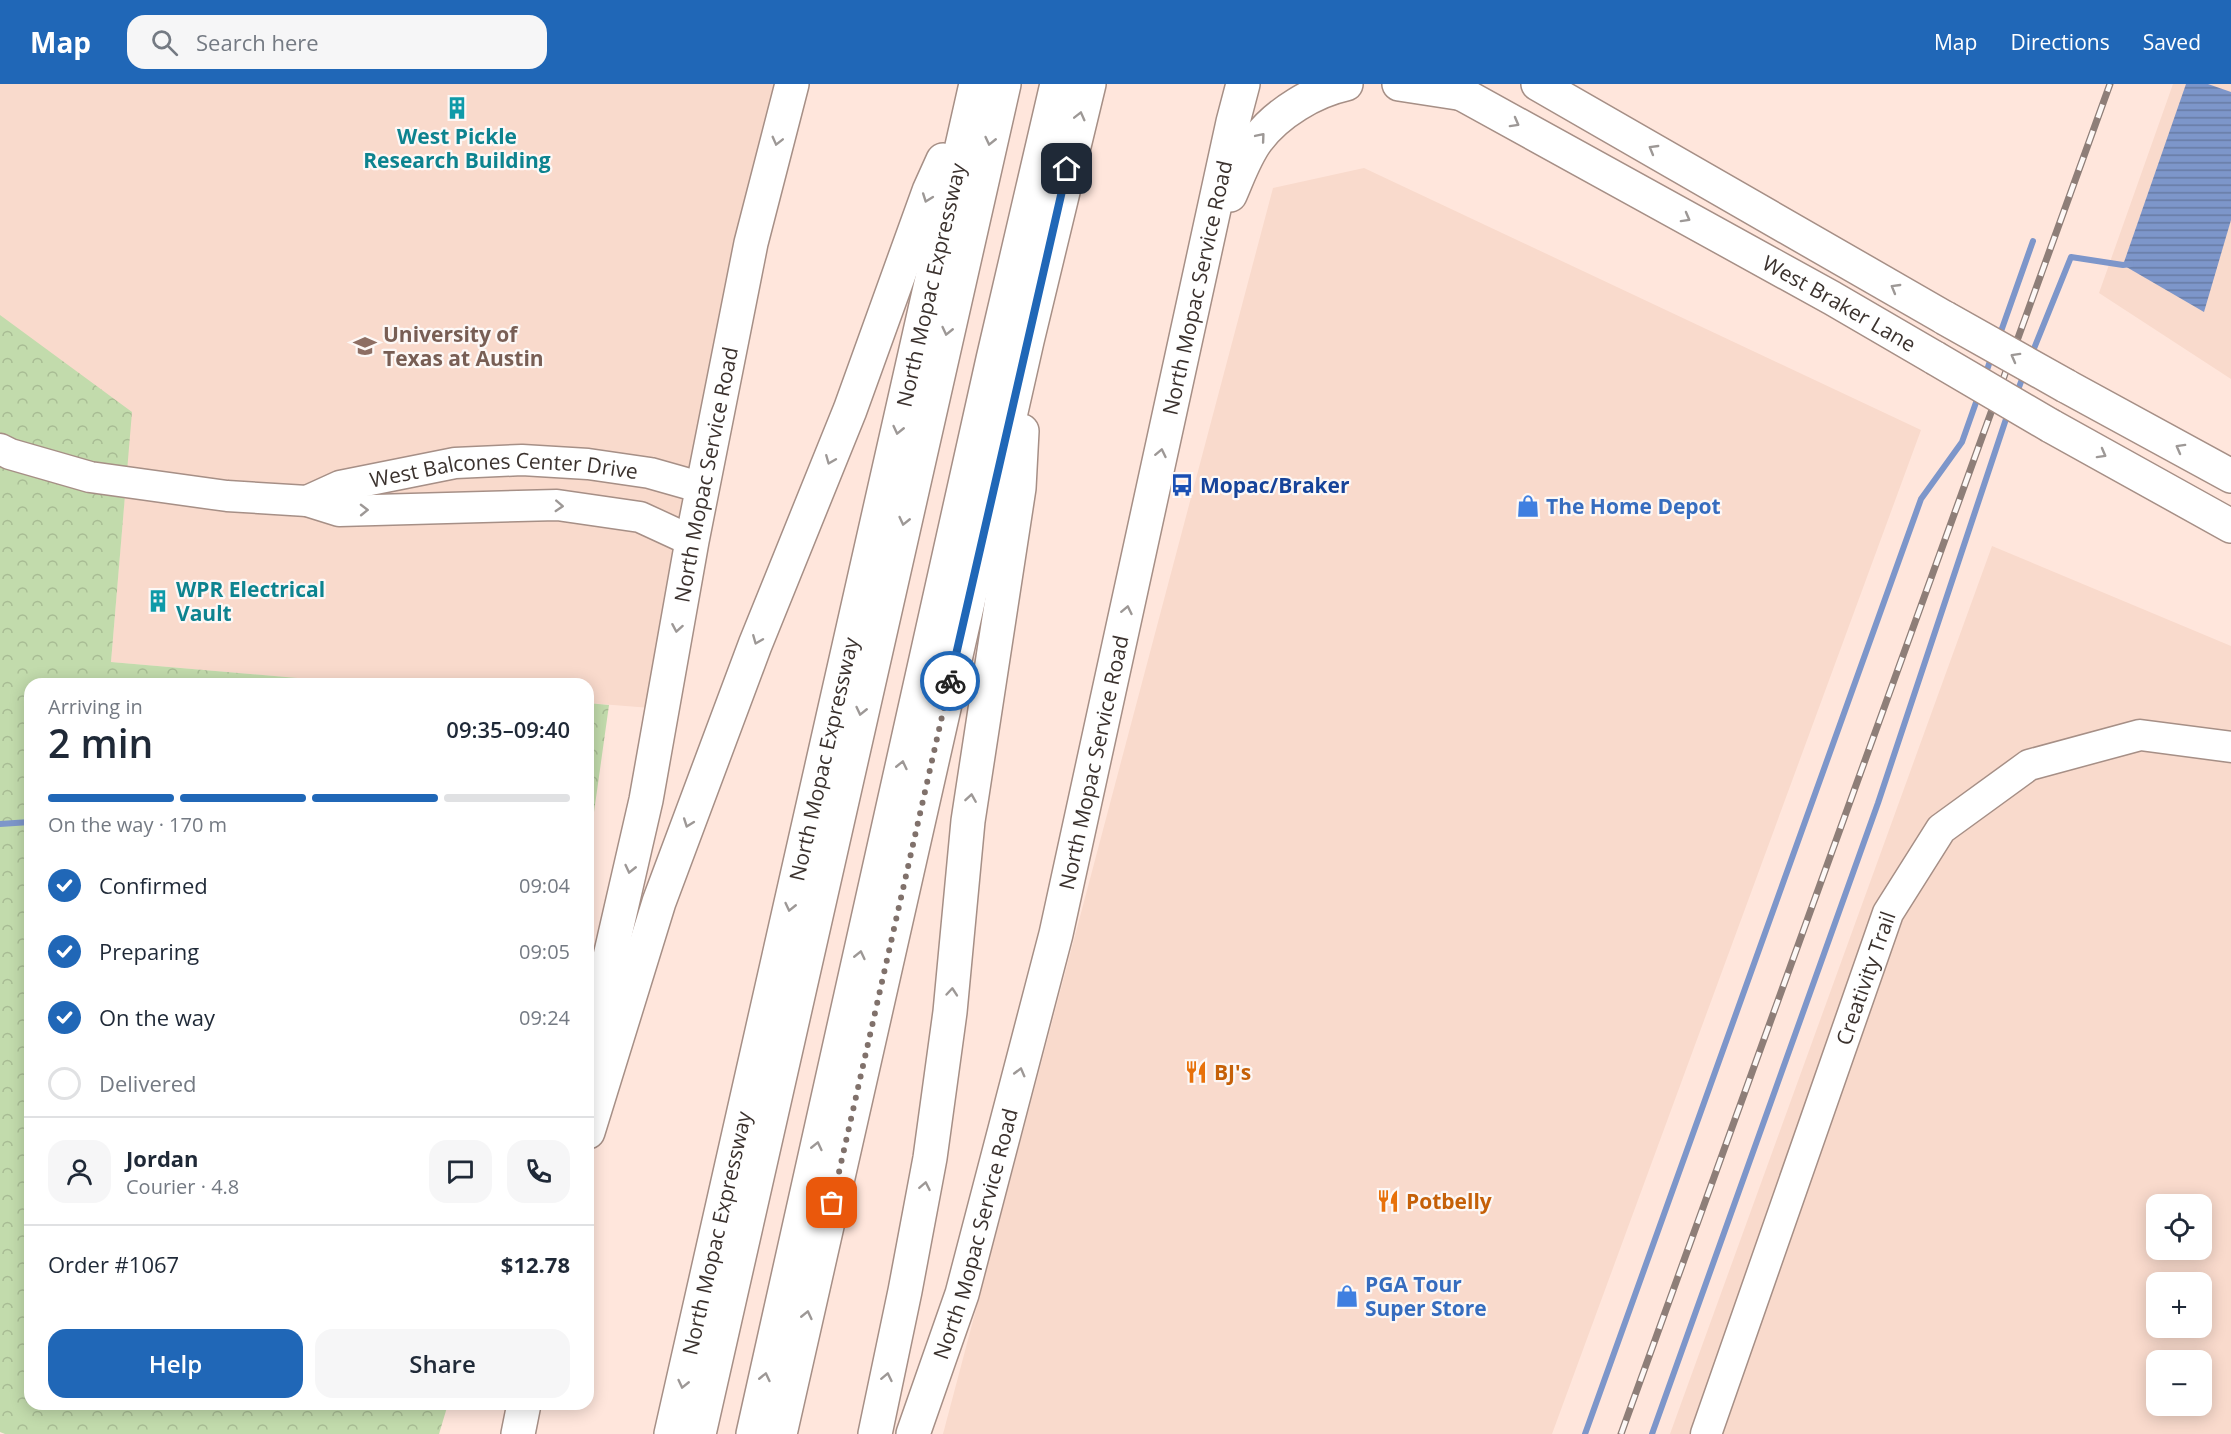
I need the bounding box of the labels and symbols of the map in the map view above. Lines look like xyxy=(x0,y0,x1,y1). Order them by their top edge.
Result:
building icon: West Pickle Research Building xyxy=(444,95,470,121)
one-way arrow xyxy=(1073,111,1086,121)
one-way arrow xyxy=(1509,116,1519,127)
place label: West Pickle Research Building xyxy=(363,122,551,174)
one-way arrow xyxy=(1253,133,1264,144)
one-way arrow xyxy=(772,135,784,145)
one-way arrow xyxy=(984,136,997,146)
pin xyxy=(1041,143,1092,194)
one-way arrow xyxy=(1649,145,1659,156)
street label: North Mopac Service Road xyxy=(1156,158,1238,417)
street label: North Mopac Expressway xyxy=(890,160,972,409)
one-way arrow xyxy=(922,192,934,203)
one-way arrow xyxy=(1679,211,1690,222)
street label: West Braker Lane xyxy=(1758,248,1921,358)
one-way arrow xyxy=(1891,284,1901,296)
place label: University of Texas at Austin xyxy=(383,320,544,372)
one-way arrow xyxy=(941,326,954,336)
school or university icon: University of Texas at Austin xyxy=(352,333,378,359)
street label: North Mopac Service Road xyxy=(667,344,744,604)
one-way arrow xyxy=(2011,353,2021,364)
one-way arrow xyxy=(892,425,905,435)
one-way arrow xyxy=(2176,444,2186,455)
street label: West Balcones Center Drive xyxy=(367,446,640,494)
one-way arrow xyxy=(2096,447,2106,458)
one-way arrow xyxy=(1154,448,1167,458)
one-way arrow xyxy=(825,453,837,464)
place label: Mopac/Braker xyxy=(1200,471,1350,499)
bus stop icon: Mopac/Braker xyxy=(1169,472,1195,498)
place label: The Home Depot xyxy=(1546,492,1721,520)
shop icon: The Home Depot xyxy=(1515,493,1541,519)
one-way arrow xyxy=(554,499,563,512)
one-way arrow xyxy=(359,504,368,516)
one-way arrow xyxy=(898,516,911,526)
place label: WPR Electrical Vault xyxy=(176,575,325,627)
building icon: WPR Electrical Vault xyxy=(145,588,171,614)
one-way arrow xyxy=(1120,605,1133,615)
one-way arrow xyxy=(671,623,683,633)
street label: North Mopac Service Road xyxy=(1052,633,1135,892)
one-way arrow xyxy=(752,634,764,645)
street label: North Mopac Expressway xyxy=(782,634,865,884)
courier xyxy=(920,651,980,711)
one-way arrow xyxy=(855,706,868,716)
one-way arrow xyxy=(895,760,908,770)
one-way arrow xyxy=(964,794,977,804)
one-way arrow xyxy=(683,817,696,828)
one-way arrow xyxy=(625,864,638,874)
one-way arrow xyxy=(785,902,798,912)
street label: Creativity Trail xyxy=(1829,907,1902,1049)
one-way arrow xyxy=(852,951,865,961)
one-way arrow xyxy=(945,988,958,997)
place label: BJ's xyxy=(1214,1058,1251,1086)
restaurant icon: BJ's xyxy=(1183,1059,1209,1085)
one-way arrow xyxy=(1013,1067,1025,1077)
street label: North Mopac Service Road xyxy=(926,1105,1024,1363)
street label: North Mopac Expressway xyxy=(675,1108,758,1358)
one-way arrow xyxy=(810,1141,823,1151)
pin xyxy=(806,1177,857,1228)
one-way arrow xyxy=(918,1181,931,1191)
place label: Potbelly xyxy=(1406,1187,1492,1215)
restaurant icon: Potbelly xyxy=(1375,1188,1401,1214)
place label: PGA Tour Super Store xyxy=(1365,1270,1487,1322)
shop icon: PGA Tour Super Store xyxy=(1334,1283,1360,1309)
one-way arrow xyxy=(799,1311,812,1321)
one-way arrow xyxy=(758,1372,771,1382)
one-way arrow xyxy=(880,1372,893,1382)
one-way arrow xyxy=(677,1379,690,1389)

